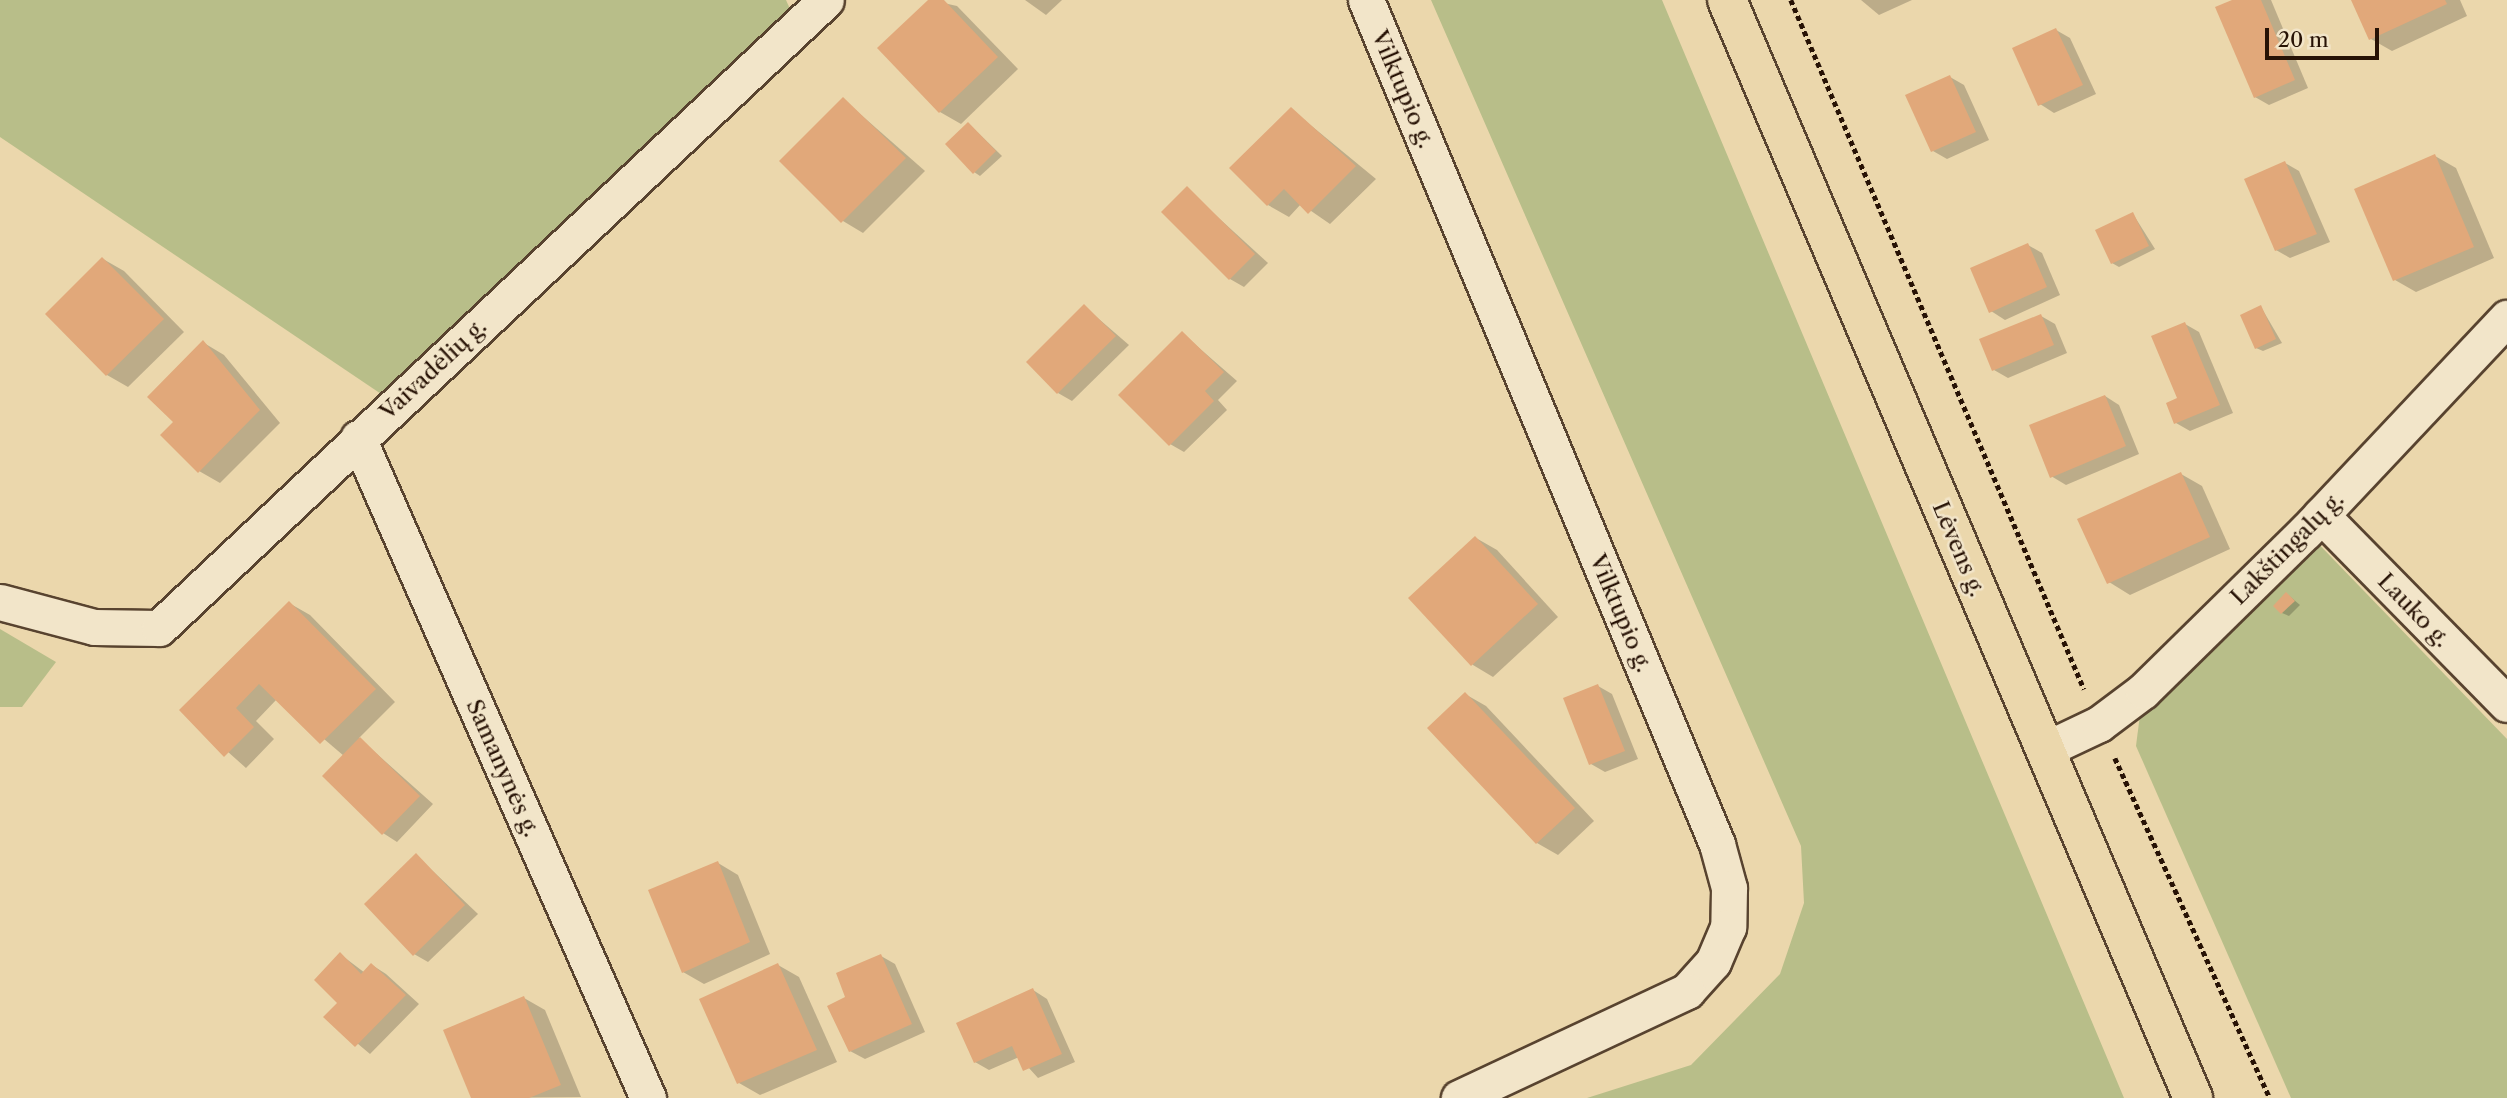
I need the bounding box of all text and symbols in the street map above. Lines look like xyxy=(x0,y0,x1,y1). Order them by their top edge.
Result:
scale bar xyxy=(2269,14,2383,58)
street label: Vilktupio g. xyxy=(1366,26,1440,152)
text: 20 m xyxy=(2278,27,2329,52)
street label: Vaivadėlių g. xyxy=(374,312,492,426)
street label: Lakštingalų g. xyxy=(2225,486,2349,610)
street label: Lėvens g. xyxy=(1927,497,1991,601)
street label: Vilktupio g. xyxy=(1584,550,1658,676)
street label: Lauko g. xyxy=(2372,567,2456,653)
street label: Samanynės g. xyxy=(460,695,546,841)

